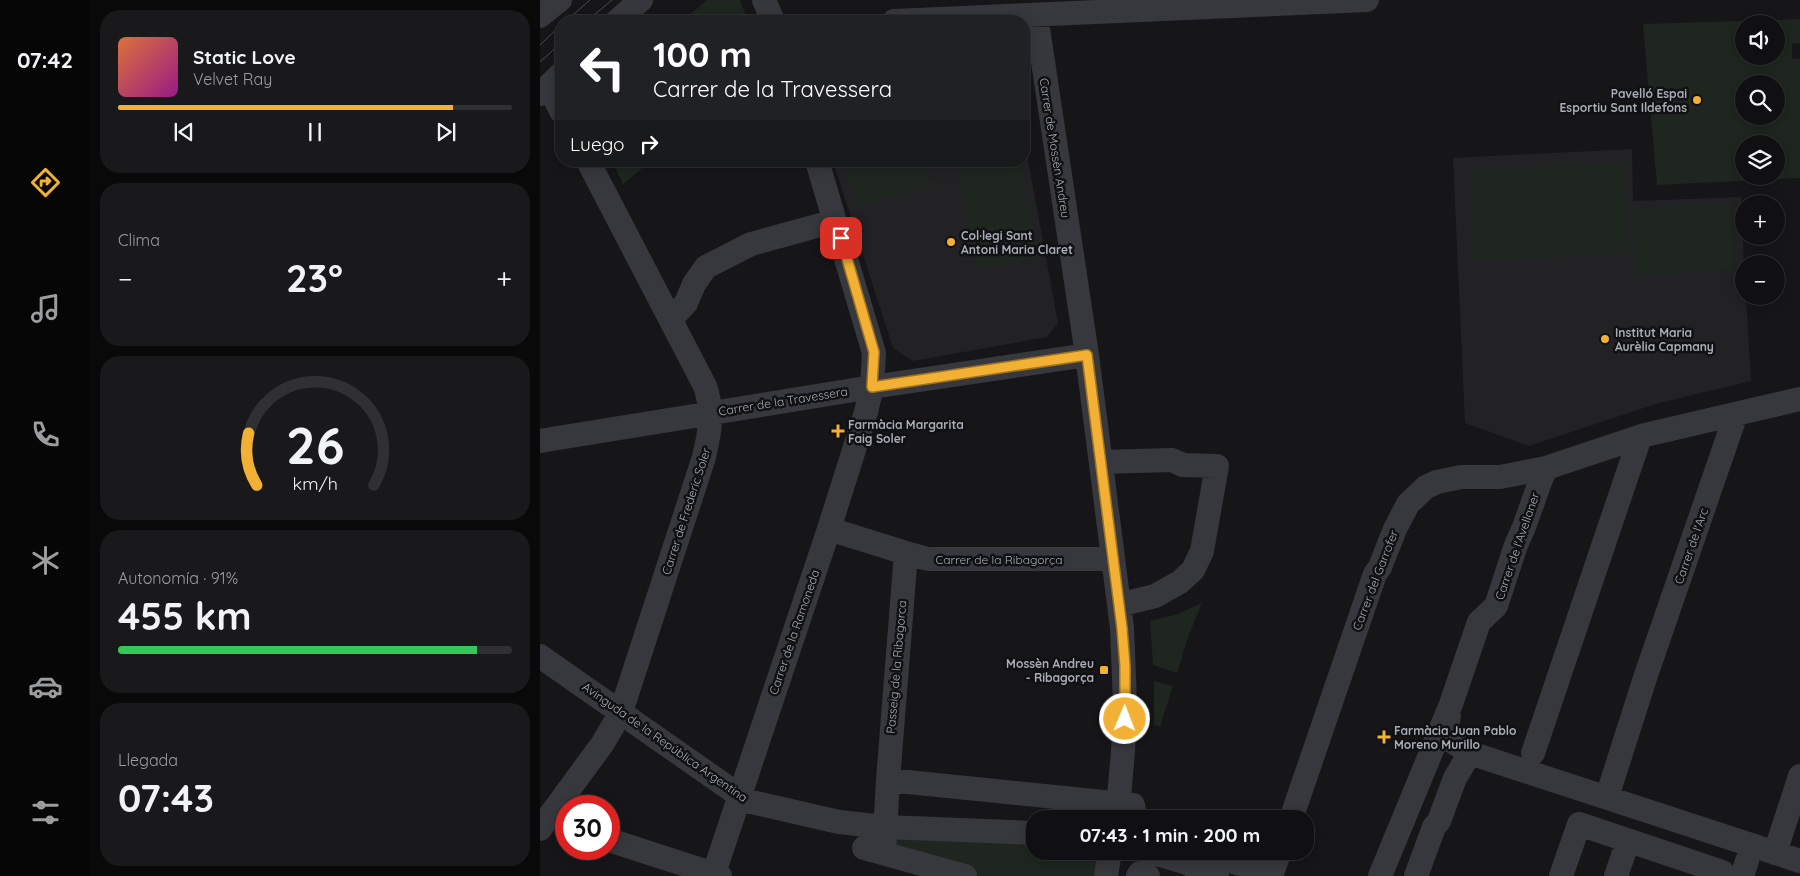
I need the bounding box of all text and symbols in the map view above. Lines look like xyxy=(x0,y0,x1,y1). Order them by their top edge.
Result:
map controls xyxy=(1735,15,1785,305)
button: sound xyxy=(1735,15,1785,65)
text: 100 m xyxy=(653,32,752,76)
icon: left xyxy=(570,35,635,100)
text: Static Love xyxy=(193,45,296,69)
text: 07:42 xyxy=(17,46,73,74)
text: Velvet Ray xyxy=(193,69,272,89)
text: Carrer de la Travessera xyxy=(653,75,892,103)
button: search xyxy=(1735,75,1785,125)
street label: Carrer de Mossèn Andreu xyxy=(1037,77,1073,219)
place label: Pavelló Espai Esportiu Sant Ildefons xyxy=(1560,86,1687,115)
marker: Pavelló Espai Esportiu Sant Ildefons xyxy=(1691,94,1703,106)
icon: previous xyxy=(170,118,198,146)
icon: pause xyxy=(301,118,329,146)
icon: next xyxy=(432,118,460,146)
icon: right xyxy=(635,130,663,158)
text: Luego xyxy=(570,132,625,156)
button: layers xyxy=(1735,135,1785,185)
icon: directions xyxy=(28,165,63,200)
button: + xyxy=(1735,195,1785,245)
pin xyxy=(820,217,862,259)
icon: arrive xyxy=(827,224,855,252)
place label: Col·legi Sant Antoni Maria Claret xyxy=(961,228,1073,257)
text: Clima xyxy=(118,230,160,250)
marker: Col·legi Sant Antoni Maria Claret xyxy=(945,236,957,248)
text: 23° xyxy=(286,254,343,302)
button: − xyxy=(1735,255,1785,305)
text: − xyxy=(118,261,133,296)
text: + xyxy=(496,261,512,296)
icon: music xyxy=(28,291,63,326)
place label: Institut Maria Aurèlia Capmany xyxy=(1615,325,1714,354)
marker: Institut Maria Aurèlia Capmany xyxy=(1599,333,1611,345)
street label: Carrer de la Travessera xyxy=(717,383,849,419)
text: 26 xyxy=(286,412,344,477)
icon: phone xyxy=(28,417,63,452)
place label: Farmàcia Margarita Faig Soler xyxy=(848,417,964,446)
marker: Farmàcia Margarita Faig Soler xyxy=(832,425,844,437)
street label: Carrer de Frederic Soler xyxy=(658,445,714,576)
text: km/h xyxy=(292,472,338,494)
street label: Carrer de l'Avellaner xyxy=(1492,490,1543,602)
street label: Carrer de l'Arc xyxy=(1671,506,1711,586)
street label: Carrer del Garrofer xyxy=(1349,527,1401,632)
icon: climate xyxy=(28,543,63,578)
street label: Carrer de la Ribagorça xyxy=(935,552,1063,567)
text: Autonomía · 91% xyxy=(118,568,238,588)
street label: Carrer de la Ramoneda xyxy=(766,568,822,696)
text: 455 km xyxy=(118,592,251,640)
street label: Passeig de la Ribagorca xyxy=(883,600,909,734)
place label: Mossèn Andreu - Ribagorça xyxy=(1006,656,1094,685)
marker: Mossèn Andreu - Ribagorça xyxy=(1098,664,1110,676)
icon: car xyxy=(28,669,63,704)
street label: Avinguda de la República Argentina xyxy=(580,679,750,805)
position arrow xyxy=(1098,692,1150,744)
place label: Farmàcia Juan Pablo Moreno Murillo xyxy=(1394,723,1517,752)
marker: Farmàcia Juan Pablo Moreno Murillo xyxy=(1378,731,1390,743)
text: Llegada xyxy=(118,750,178,770)
text: 07:43 xyxy=(118,774,214,822)
icon: filters xyxy=(28,795,63,830)
speed limit sign: 30 xyxy=(555,795,620,860)
text: 07:43 · 1 min · 200 m xyxy=(1080,823,1260,847)

